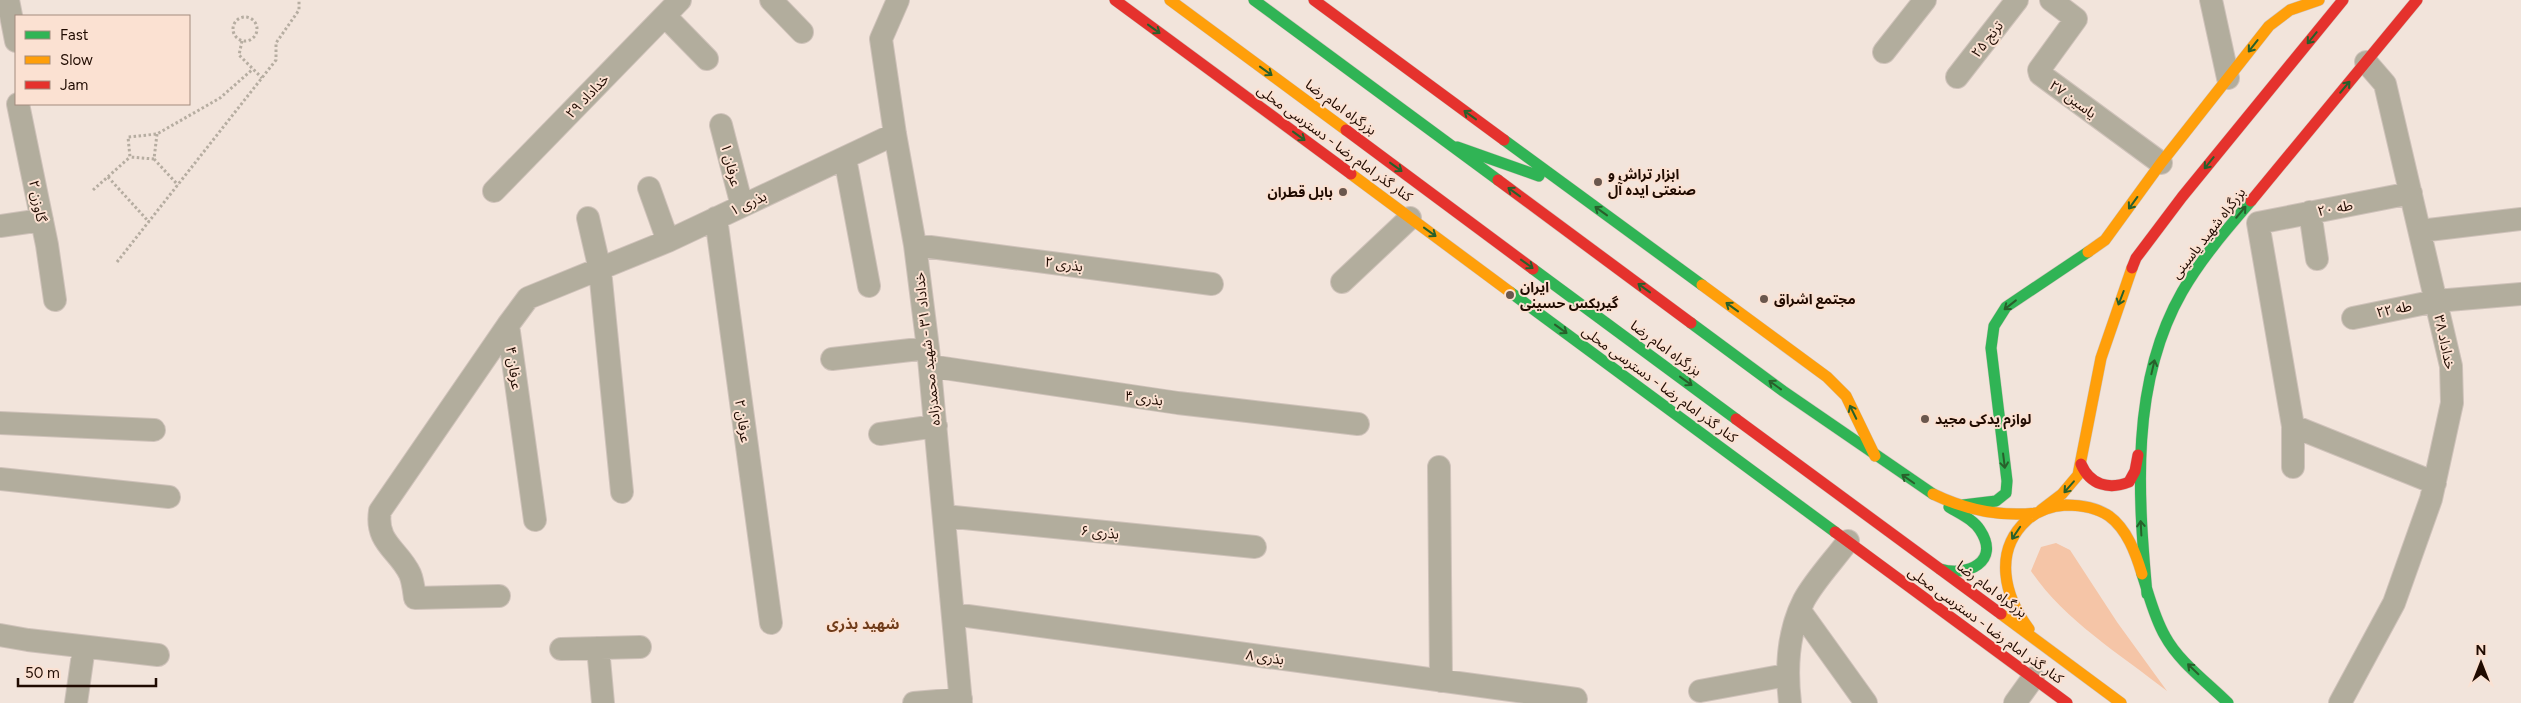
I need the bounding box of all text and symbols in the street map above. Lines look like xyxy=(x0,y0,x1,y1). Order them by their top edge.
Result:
legend xyxy=(15,15,190,105)
street label: ترنج ۲۵ xyxy=(1968,18,2008,62)
one-way arrow xyxy=(1147,24,1161,34)
text: Fast xyxy=(60,26,89,44)
one-way arrow xyxy=(2306,31,2317,44)
one-way arrow xyxy=(2247,39,2258,52)
text: Slow xyxy=(60,51,93,69)
one-way arrow xyxy=(1258,65,1272,76)
street label: خداداد ۲۹ xyxy=(562,71,613,122)
text: Jam xyxy=(60,76,88,94)
street label: بزرگراه امام رضا xyxy=(1301,76,1380,141)
street label: یاسین ۲۷ xyxy=(2046,77,2100,122)
street label: کنار گذر امام رضا - دسترسی محلی xyxy=(1253,81,1416,207)
one-way arrow xyxy=(2339,81,2350,94)
one-way arrow xyxy=(1464,109,1477,120)
one-way arrow xyxy=(1292,131,1306,141)
street label: عرفان ۱ xyxy=(717,142,744,188)
one-way arrow xyxy=(2203,157,2214,170)
one-way arrow xyxy=(1389,162,1403,172)
place label: ابزار تراش و صنعتی ایده آل xyxy=(1608,166,1696,199)
marker: ابزار تراش و صنعتی ایده آل xyxy=(1592,176,1604,188)
street label: گاوزن ۲ xyxy=(25,179,50,224)
place label: بابل قطران xyxy=(1267,184,1333,201)
street label: بزرگراه شهید یاسینی xyxy=(2168,184,2249,282)
marker: بابل قطران xyxy=(1337,186,1349,198)
one-way arrow xyxy=(1507,187,1521,197)
street label: بذری ۱ xyxy=(727,188,769,219)
one-way arrow xyxy=(2128,196,2138,210)
street label: طه ۲۰ xyxy=(2316,197,2354,220)
one-way arrow xyxy=(1594,206,1608,216)
one-way arrow xyxy=(2236,206,2247,219)
one-way arrow xyxy=(1423,227,1436,238)
street label: بذری ۲ xyxy=(1044,253,1084,276)
one-way arrow xyxy=(1520,259,1534,269)
street label: خداداد ۳۱ - شهید محمدزاده xyxy=(911,271,944,427)
place label: ایران گیربکس حسینی xyxy=(1520,279,1619,312)
one-way arrow xyxy=(1638,283,1651,294)
marker: ایران گیربکس حسینی xyxy=(1504,289,1516,301)
one-way arrow xyxy=(2116,290,2125,305)
place label: مجتمع اشراق xyxy=(1774,291,1856,309)
marker: مجتمع اشراق xyxy=(1758,293,1770,305)
street label: طه ۲۲ xyxy=(2375,297,2413,322)
one-way arrow xyxy=(2003,300,2016,311)
one-way arrow xyxy=(1726,302,1739,313)
street label: خداداد ۳۸ xyxy=(2430,313,2459,371)
street label: بزرگراه امام رضا xyxy=(1626,317,1705,382)
street label: کنار گذر امام رضا - دسترسی محلی xyxy=(1578,322,1741,448)
one-way arrow xyxy=(1554,324,1568,334)
street label: عرفان ۴ xyxy=(502,345,525,391)
one-way arrow xyxy=(2149,359,2158,375)
one-way arrow xyxy=(1679,376,1693,386)
one-way arrow xyxy=(1768,380,1782,390)
street label: بذری ۴ xyxy=(1124,387,1164,410)
street label: عرفان ۲ xyxy=(731,398,754,444)
one-way arrow xyxy=(1848,405,1858,420)
place label: لوازم یدکی مجید xyxy=(1935,411,2031,430)
marker: لوازم یدکی مجید xyxy=(1919,413,1931,425)
one-way arrow xyxy=(1999,452,2009,468)
one-way arrow xyxy=(1901,474,1915,484)
one-way arrow xyxy=(2063,481,2074,494)
one-way arrow xyxy=(2136,520,2145,536)
street label: بذری ۶ xyxy=(1080,522,1120,543)
one-way arrow xyxy=(2011,526,2021,540)
street label: بزرگراه امام رضا xyxy=(1952,557,2030,623)
street label: کنار گذر امام رضا - دسترسی محلی xyxy=(1904,563,2067,689)
district label: شهید بذری xyxy=(827,615,899,633)
north arrow xyxy=(2456,638,2506,688)
text: N xyxy=(2476,642,2486,659)
street label: بذری ۸ xyxy=(1245,646,1285,669)
scale bar xyxy=(18,656,155,688)
one-way arrow xyxy=(2187,663,2199,675)
text: 50 m xyxy=(25,664,60,682)

